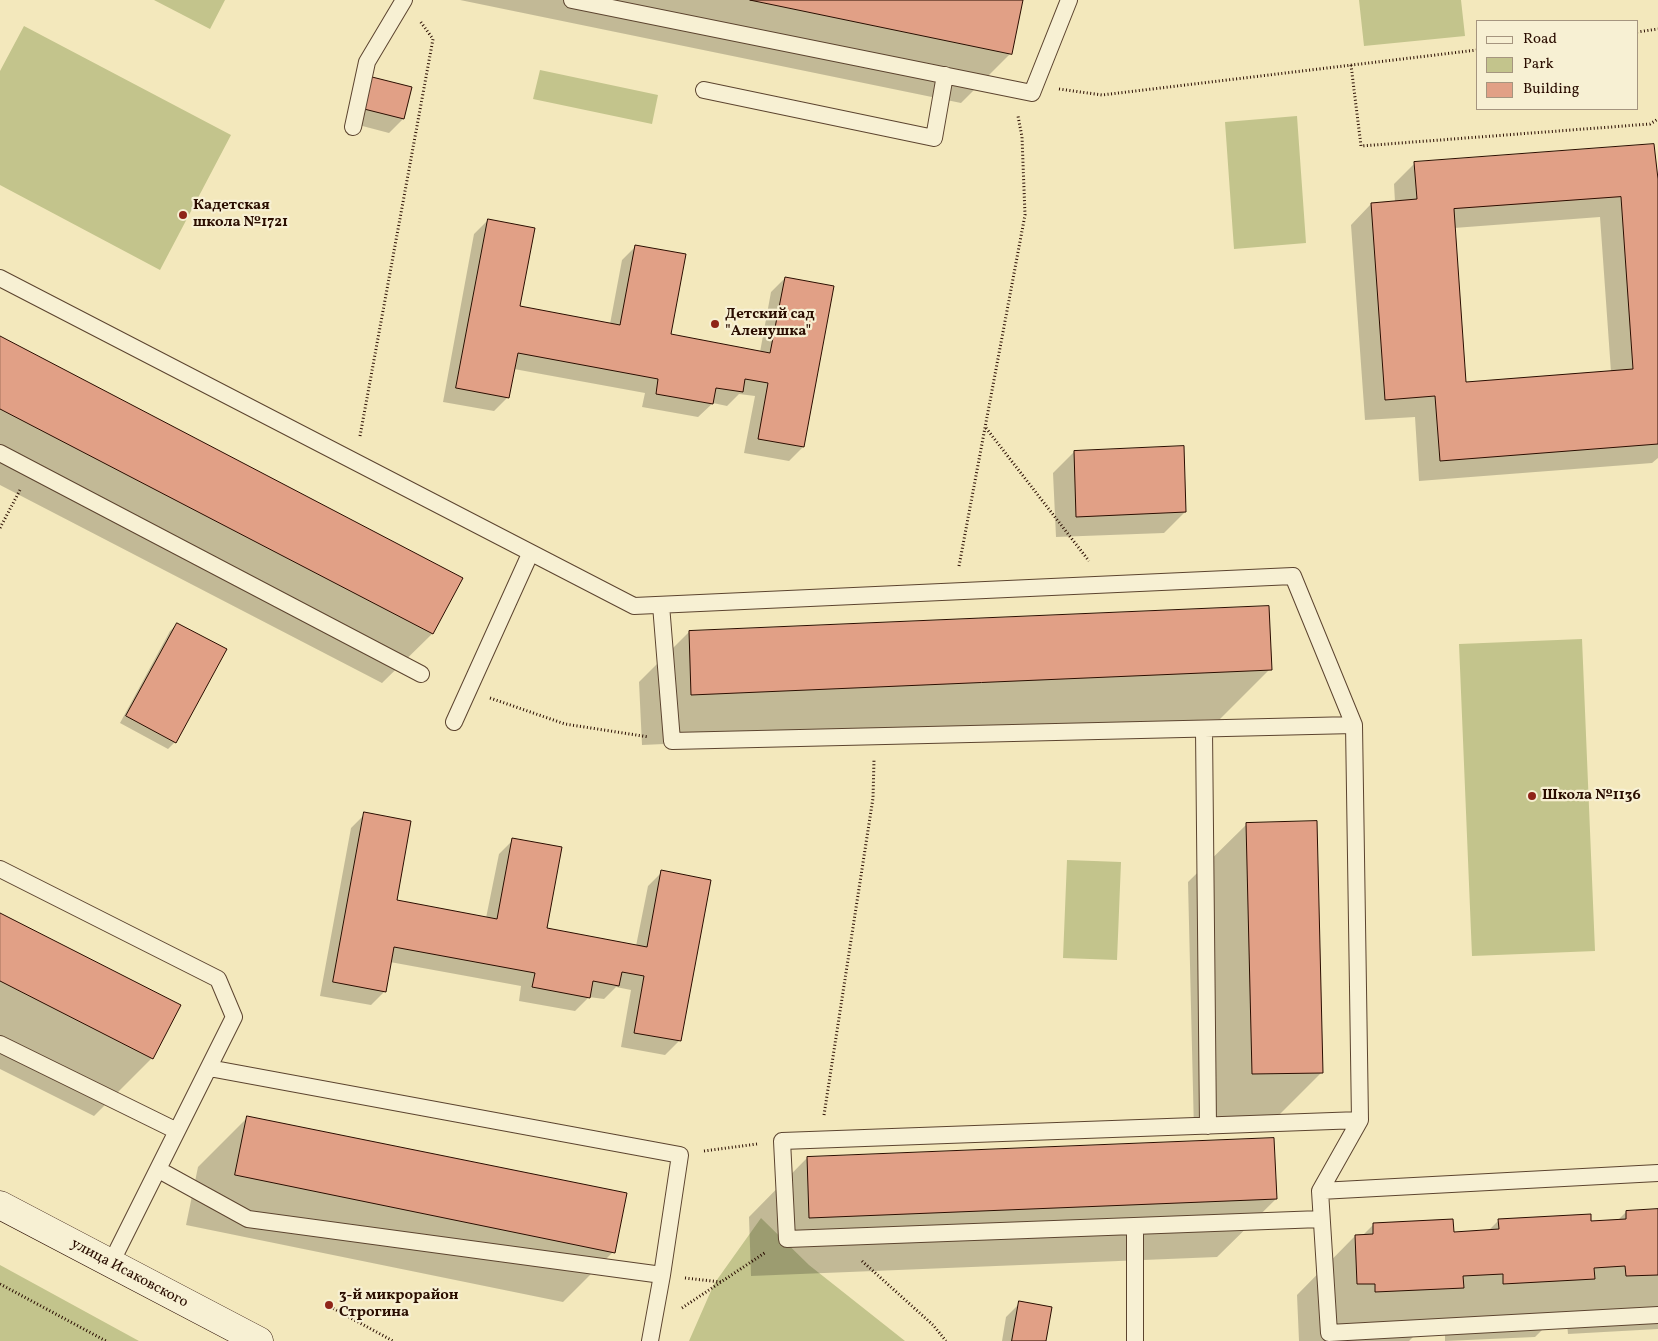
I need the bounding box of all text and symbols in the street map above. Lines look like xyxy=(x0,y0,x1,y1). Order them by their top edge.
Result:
legend xyxy=(1476,20,1638,110)
text: Road xyxy=(1523,29,1557,50)
text: Park xyxy=(1523,54,1554,75)
text: Building xyxy=(1523,79,1579,100)
place label: Кадетская школа №1721 xyxy=(193,197,288,232)
marker: Кадетская школа №1721 xyxy=(177,209,189,221)
place label: Детский сад "Аленушка" xyxy=(725,306,815,341)
marker: Детский сад "Аленушка" xyxy=(709,318,721,330)
place label: Школа №1136 xyxy=(1542,787,1641,805)
marker: Школа №1136 xyxy=(1526,790,1538,802)
street label: улица Исаковского xyxy=(67,1235,191,1313)
place label: 3-й микрорайон Строгина xyxy=(339,1287,459,1322)
marker: 3-й микрорайон Строгина xyxy=(323,1299,335,1311)

